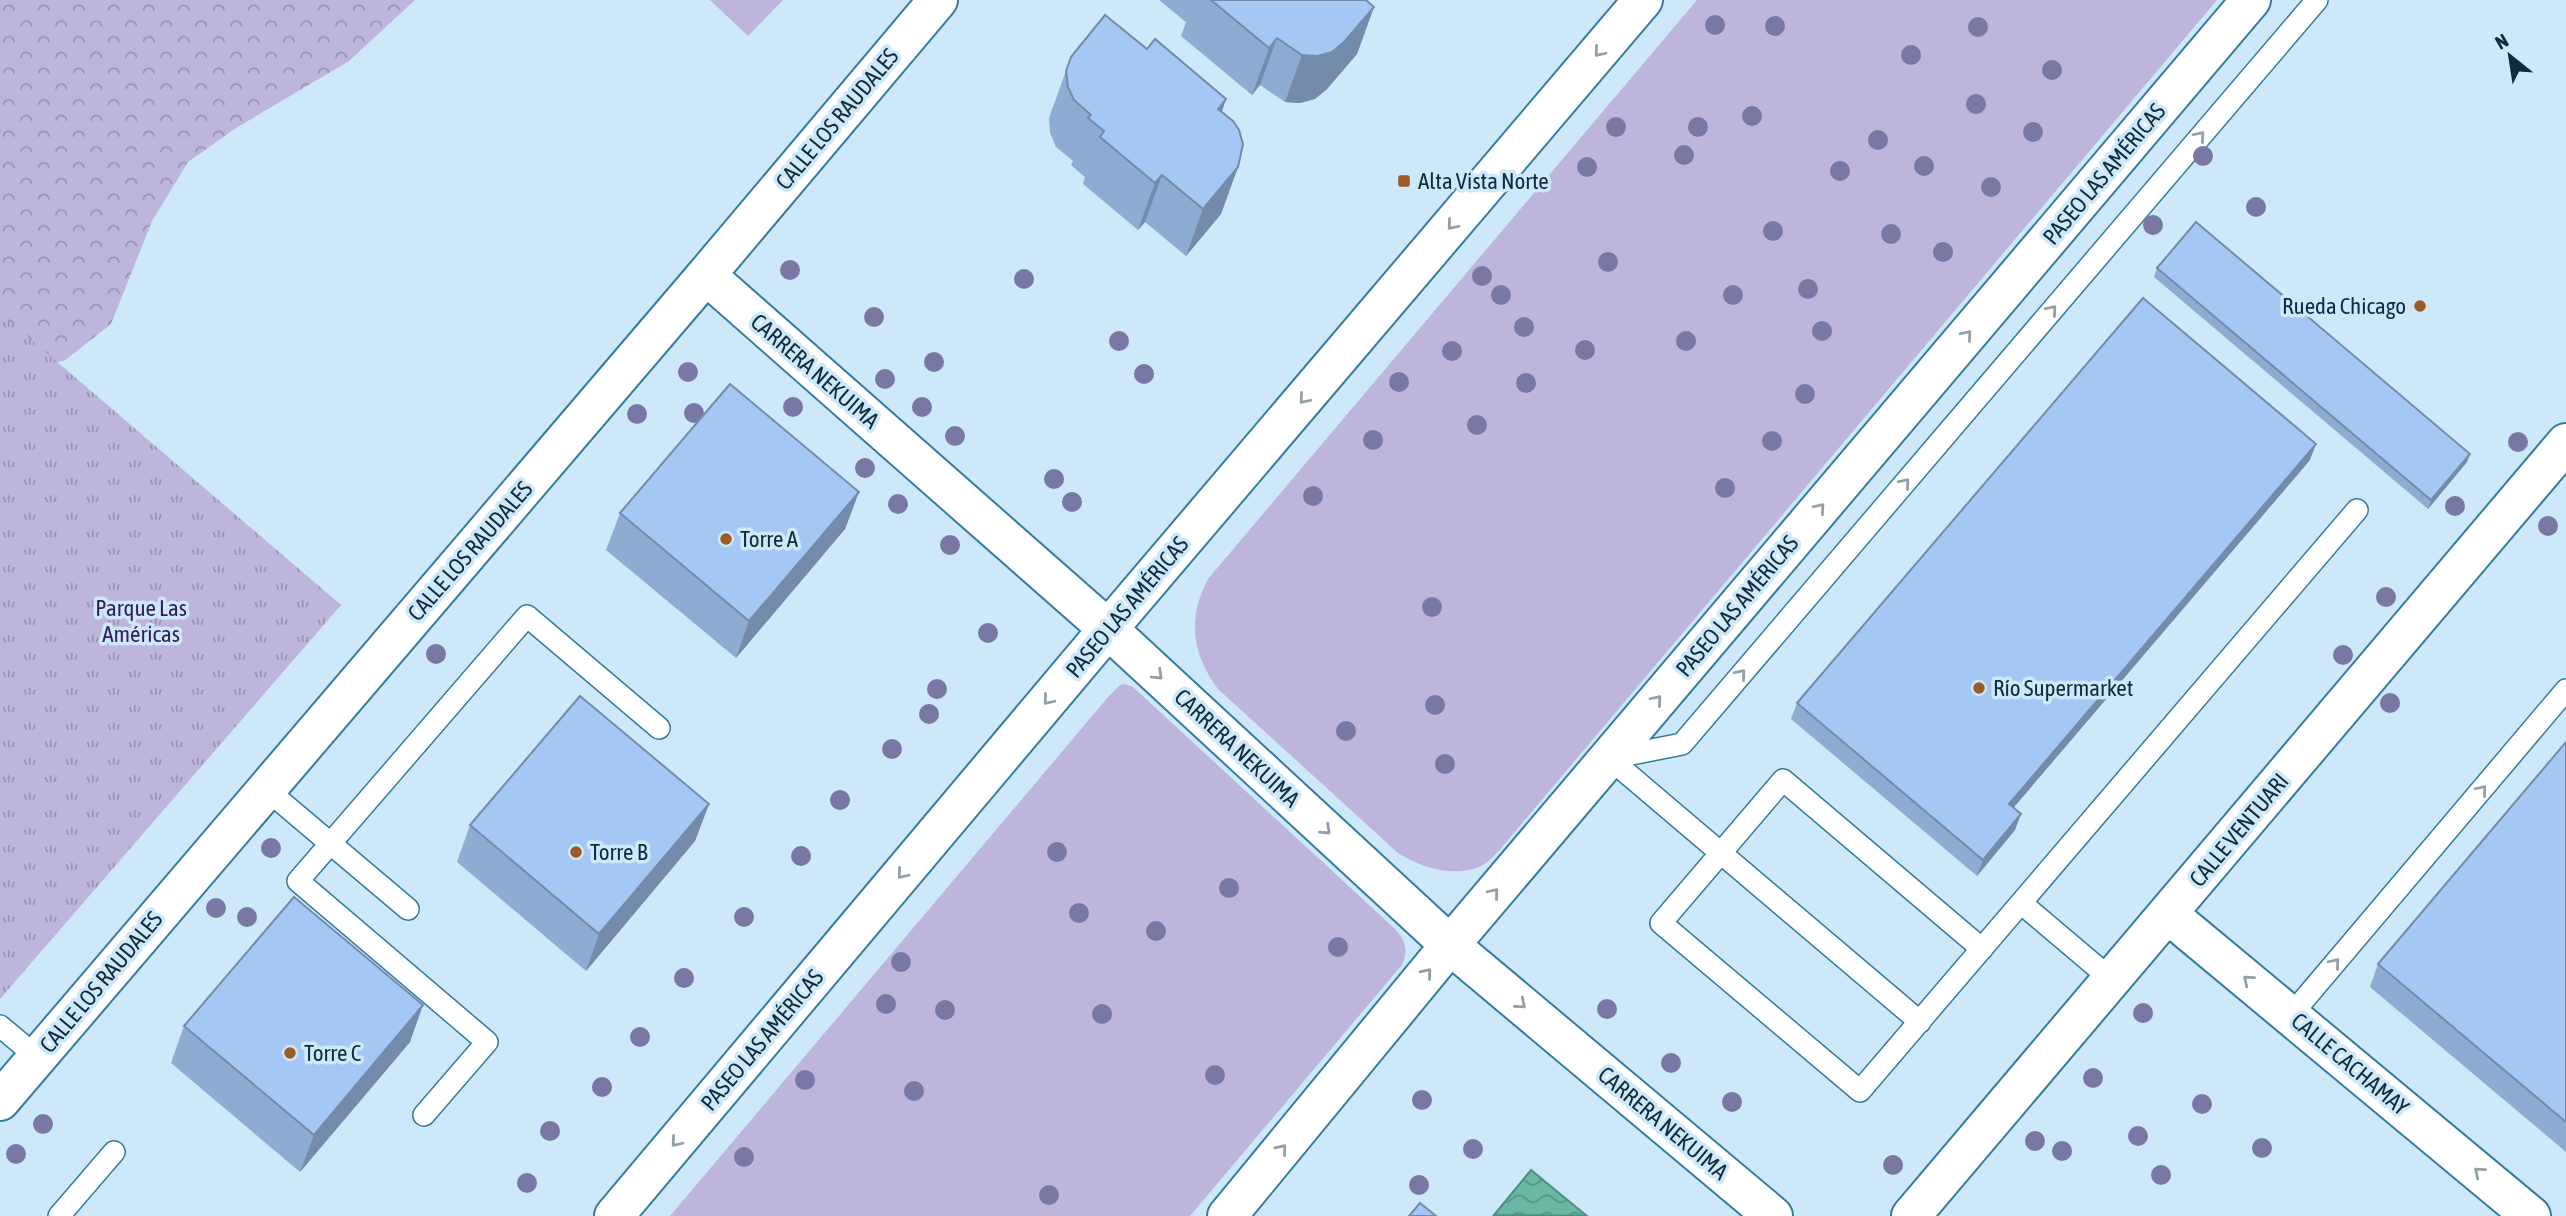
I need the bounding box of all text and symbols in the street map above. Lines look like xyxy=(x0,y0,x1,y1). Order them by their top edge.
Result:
north arrow xyxy=(2475,21,2545,91)
text: N xyxy=(2491,29,2512,54)
street label: CALLE LOS RAUDALES xyxy=(771,43,904,195)
one-way arrow xyxy=(1595,44,1607,57)
street label: PASEO LAS AMÉRICAS xyxy=(2038,98,2171,250)
one-way arrow xyxy=(2192,132,2204,145)
place label: Alta Vista Norte xyxy=(1418,168,1549,194)
marker: Alta Vista Norte xyxy=(1396,173,1412,189)
one-way arrow xyxy=(1448,217,1460,230)
place label: Rueda Chicago xyxy=(2282,293,2406,319)
marker: Rueda Chicago xyxy=(2412,298,2428,314)
one-way arrow xyxy=(2044,305,2057,317)
street label: CARRERA NEKUIMA xyxy=(746,308,885,434)
one-way arrow xyxy=(1959,330,1972,342)
one-way arrow xyxy=(1300,390,1312,403)
street label: CALLE LOS RAUDALES xyxy=(402,476,538,626)
one-way arrow xyxy=(1897,478,1909,491)
one-way arrow xyxy=(1812,503,1824,516)
place label: Torre A xyxy=(740,526,799,552)
street label: PASEO LAS AMÉRICAS xyxy=(1671,530,1804,682)
marker: Torre A xyxy=(718,531,734,547)
street label: PASEO LAS AMÉRICAS xyxy=(1061,531,1194,683)
park label: Parque Las Américas xyxy=(95,595,187,647)
one-way arrow xyxy=(1150,667,1163,680)
one-way arrow xyxy=(1733,670,1745,683)
place label: Río Supermarket xyxy=(1993,675,2133,701)
marker: Río Supermarket xyxy=(1971,680,1987,696)
street label: CARRERA NEKUIMA xyxy=(1169,684,1305,813)
one-way arrow xyxy=(1044,692,1057,705)
one-way arrow xyxy=(1649,696,1661,709)
street label: CALLE VENTUARI xyxy=(2184,768,2294,892)
one-way arrow xyxy=(2474,785,2486,798)
one-way arrow xyxy=(1318,821,1331,834)
place label: Torre B xyxy=(590,839,648,865)
marker: Torre B xyxy=(568,844,584,860)
one-way arrow xyxy=(898,866,910,879)
one-way arrow xyxy=(1486,888,1499,900)
street label: CALLE LOS RAUDALES xyxy=(35,906,168,1058)
one-way arrow xyxy=(2327,959,2339,972)
street label: PASEO LAS AMÉRICAS xyxy=(696,964,829,1116)
one-way arrow xyxy=(1418,969,1431,981)
one-way arrow xyxy=(2243,975,2255,988)
one-way arrow xyxy=(1513,996,1526,1008)
street label: CALLE CACHAMAY xyxy=(2286,1008,2414,1121)
place label: Torre C xyxy=(304,1040,361,1066)
marker: Torre C xyxy=(282,1045,298,1061)
street label: CARRERA NEKUIMA xyxy=(1593,1061,1734,1185)
one-way arrow xyxy=(672,1134,685,1146)
one-way arrow xyxy=(1274,1144,1286,1157)
one-way arrow xyxy=(2474,1168,2487,1180)

